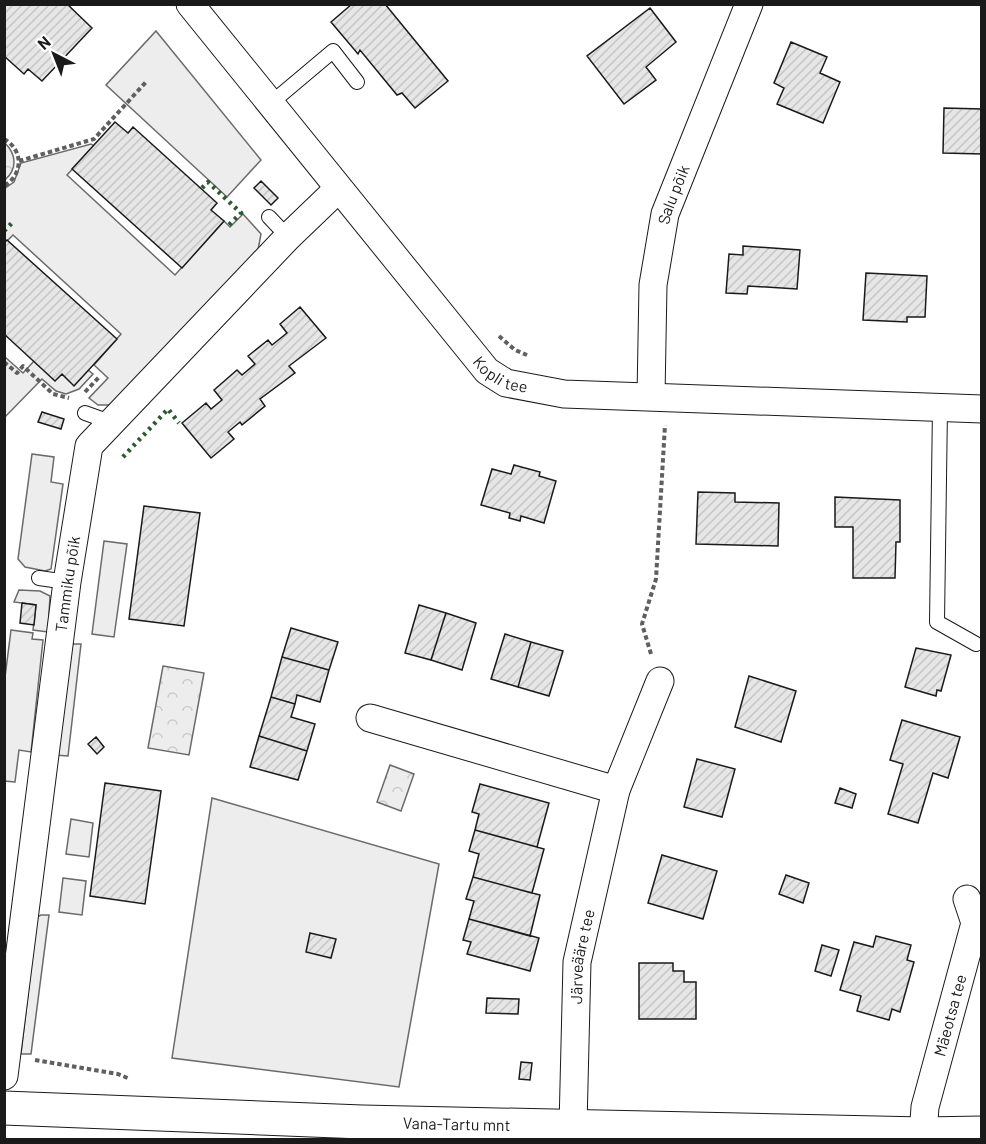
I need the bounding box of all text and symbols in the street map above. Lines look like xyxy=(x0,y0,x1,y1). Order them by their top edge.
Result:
north arrow xyxy=(24,24,84,84)
text: N xyxy=(33,32,54,53)
street label: Salu põik xyxy=(653,162,693,226)
street label: Kopli tee xyxy=(470,352,529,396)
street label: Tammiku põik xyxy=(51,535,83,633)
street label: Järveääre tee xyxy=(566,907,598,1004)
street label: Mäeotsa tee xyxy=(929,972,970,1058)
street label: Vana-Tartu mnt xyxy=(403,1113,511,1134)

